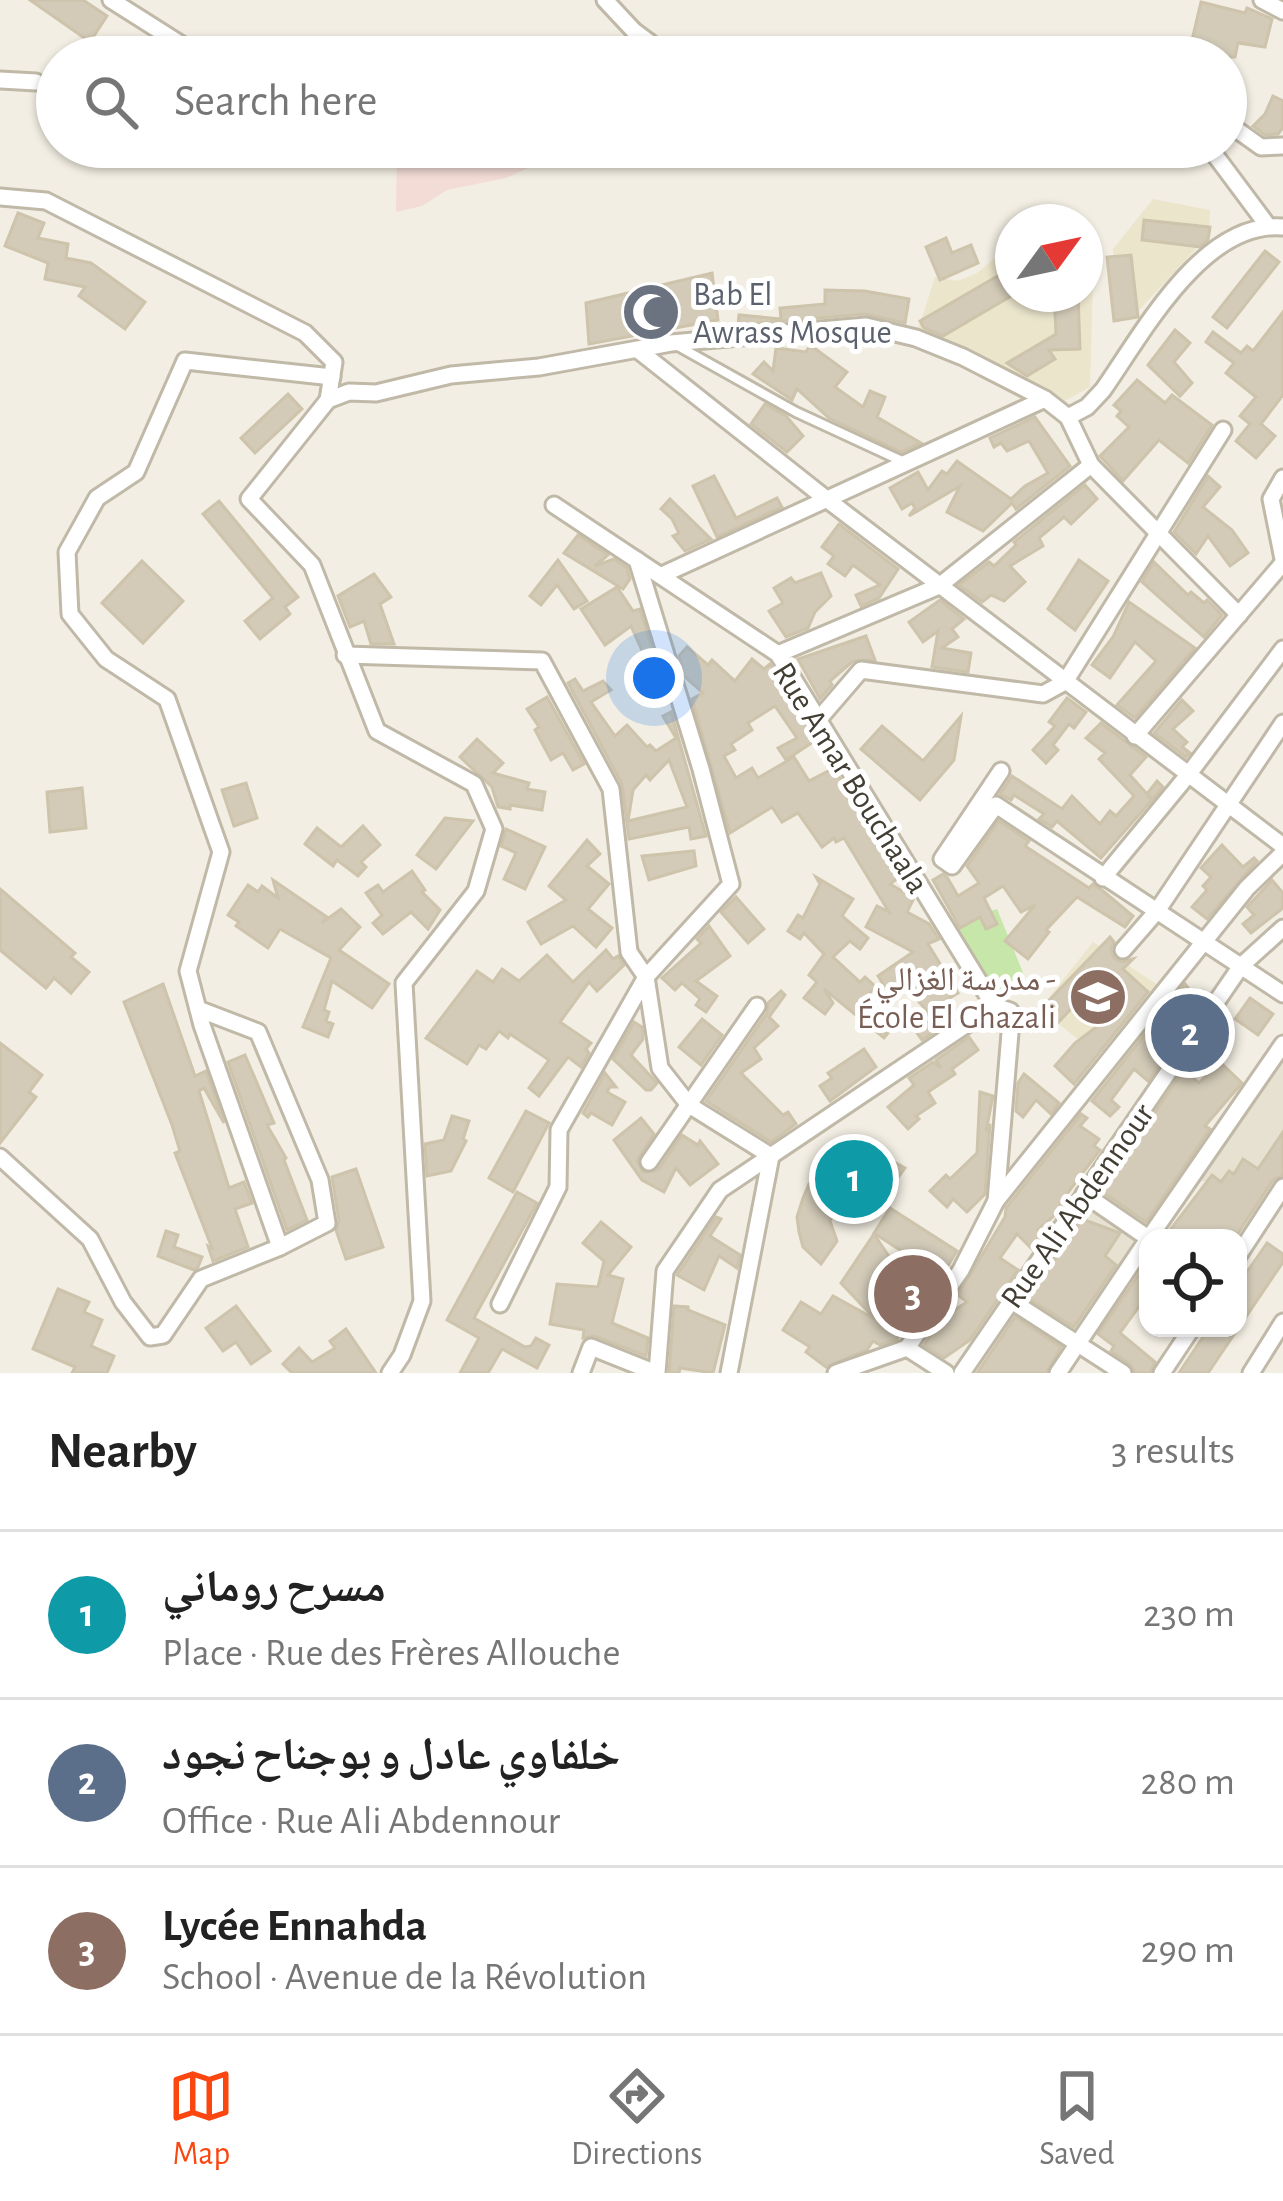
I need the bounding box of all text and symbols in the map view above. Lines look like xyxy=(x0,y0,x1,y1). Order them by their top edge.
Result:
search box xyxy=(36,36,1247,168)
icon: search xyxy=(78,69,144,135)
text: Search here xyxy=(174,79,377,124)
north arrow xyxy=(995,204,1103,312)
place label: Bab El Awrass Mosque xyxy=(693,279,892,350)
mosque icon: Bab El Awrass Mosque xyxy=(620,281,682,343)
your location xyxy=(624,648,684,708)
street label: Rue Amar Bouchaala xyxy=(766,657,934,900)
place label: مدرسة الغزالي - École El Ghazali xyxy=(857,964,1056,1035)
school or university icon: مدرسة الغزالي - École El Ghazali xyxy=(1067,966,1129,1028)
pin: 2 xyxy=(1151,988,1229,1078)
street label: Rue Ali Abdennour xyxy=(995,1098,1161,1315)
pin: 1 xyxy=(815,1134,893,1224)
map controls xyxy=(1139,1229,1247,1337)
button: locate xyxy=(1139,1229,1247,1337)
pin: 3 xyxy=(874,1249,952,1339)
text: Nearby xyxy=(48,1426,197,1477)
text: 3 results xyxy=(1111,1432,1235,1471)
text: مسرح روماني xyxy=(162,1565,386,1610)
text: 1 xyxy=(80,1595,94,1634)
text: 230 m xyxy=(1143,1595,1235,1634)
text: Place · Rue des Frères Allouche xyxy=(162,1634,620,1673)
text: خلفاوي عادل و بوجناح نجود xyxy=(162,1733,620,1778)
text: 2 xyxy=(78,1763,96,1802)
text: 280 m xyxy=(1141,1763,1235,1802)
text: Office · Rue Ali Abdennour xyxy=(162,1802,560,1841)
text: Lycée Ennahda xyxy=(162,1904,427,1949)
text: 3 xyxy=(79,1931,95,1970)
text: 290 m xyxy=(1141,1931,1235,1970)
text: School · Avenue de la Révolution xyxy=(162,1958,647,1997)
tab: Map xyxy=(168,2063,234,2175)
tab: Directions xyxy=(571,2063,702,2175)
tab: Saved xyxy=(1039,2063,1115,2175)

